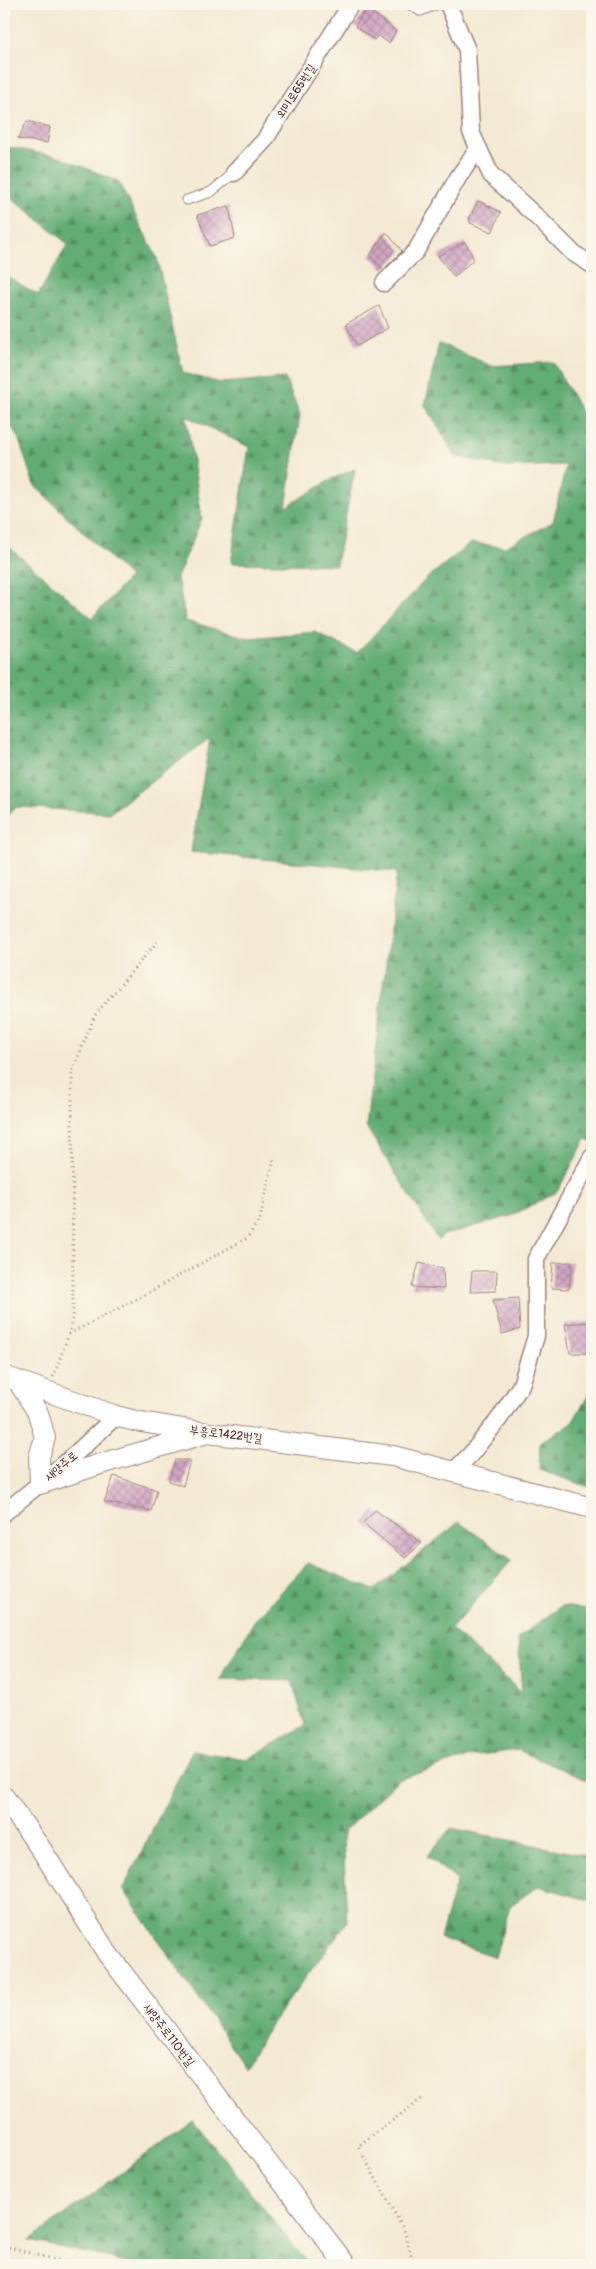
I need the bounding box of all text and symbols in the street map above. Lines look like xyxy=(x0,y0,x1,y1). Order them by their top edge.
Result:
street label: 외미로65번길 xyxy=(273,61,320,121)
street label: 부흥로1422번길 xyxy=(189,1423,264,1446)
street label: 새양주로 xyxy=(42,1448,81,1485)
street label: 새양주로110번길 xyxy=(140,2001,198,2070)

